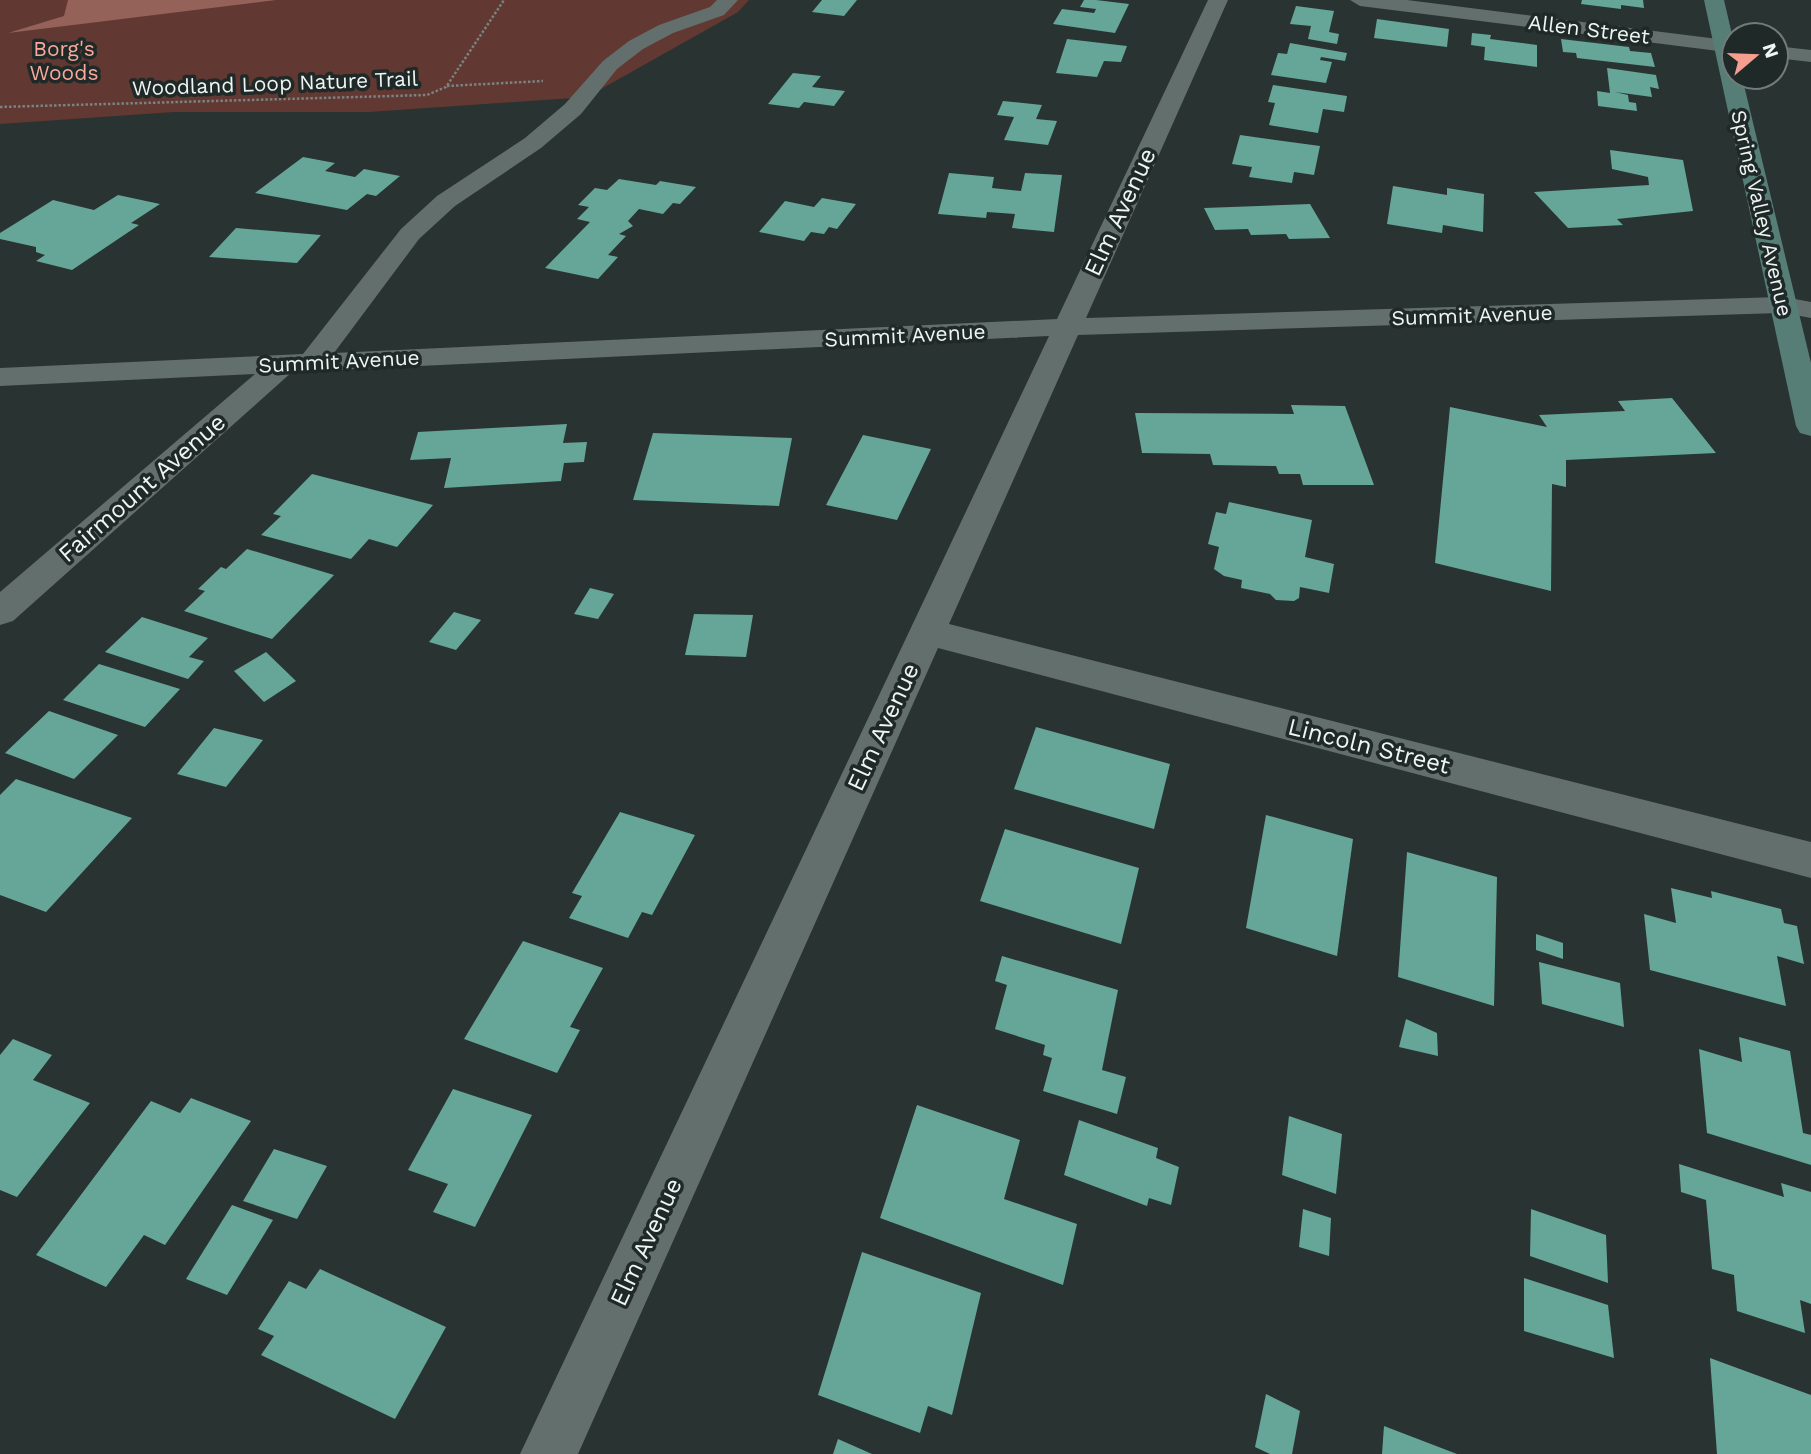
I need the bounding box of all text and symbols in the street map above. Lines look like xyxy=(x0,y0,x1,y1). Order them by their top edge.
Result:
street label: Allen Street xyxy=(1527,9,1651,49)
north arrow xyxy=(1720,21,1790,91)
park label: Borg's Woods xyxy=(30,36,98,85)
text: N xyxy=(1757,40,1784,61)
street label: Woodland Loop Nature Trail xyxy=(132,65,419,100)
street label: Spring Valley Avenue xyxy=(1726,107,1798,319)
street label: Elm Avenue xyxy=(1078,144,1162,280)
street label: Summit Avenue xyxy=(1391,300,1553,330)
street label: Summit Avenue xyxy=(824,318,986,352)
street label: Summit Avenue xyxy=(258,344,420,378)
street label: Fairmount Avenue xyxy=(53,408,231,568)
street label: Elm Avenue xyxy=(841,659,925,795)
street label: Lincoln Street xyxy=(1285,712,1453,780)
street label: Elm Avenue xyxy=(604,1174,688,1310)

